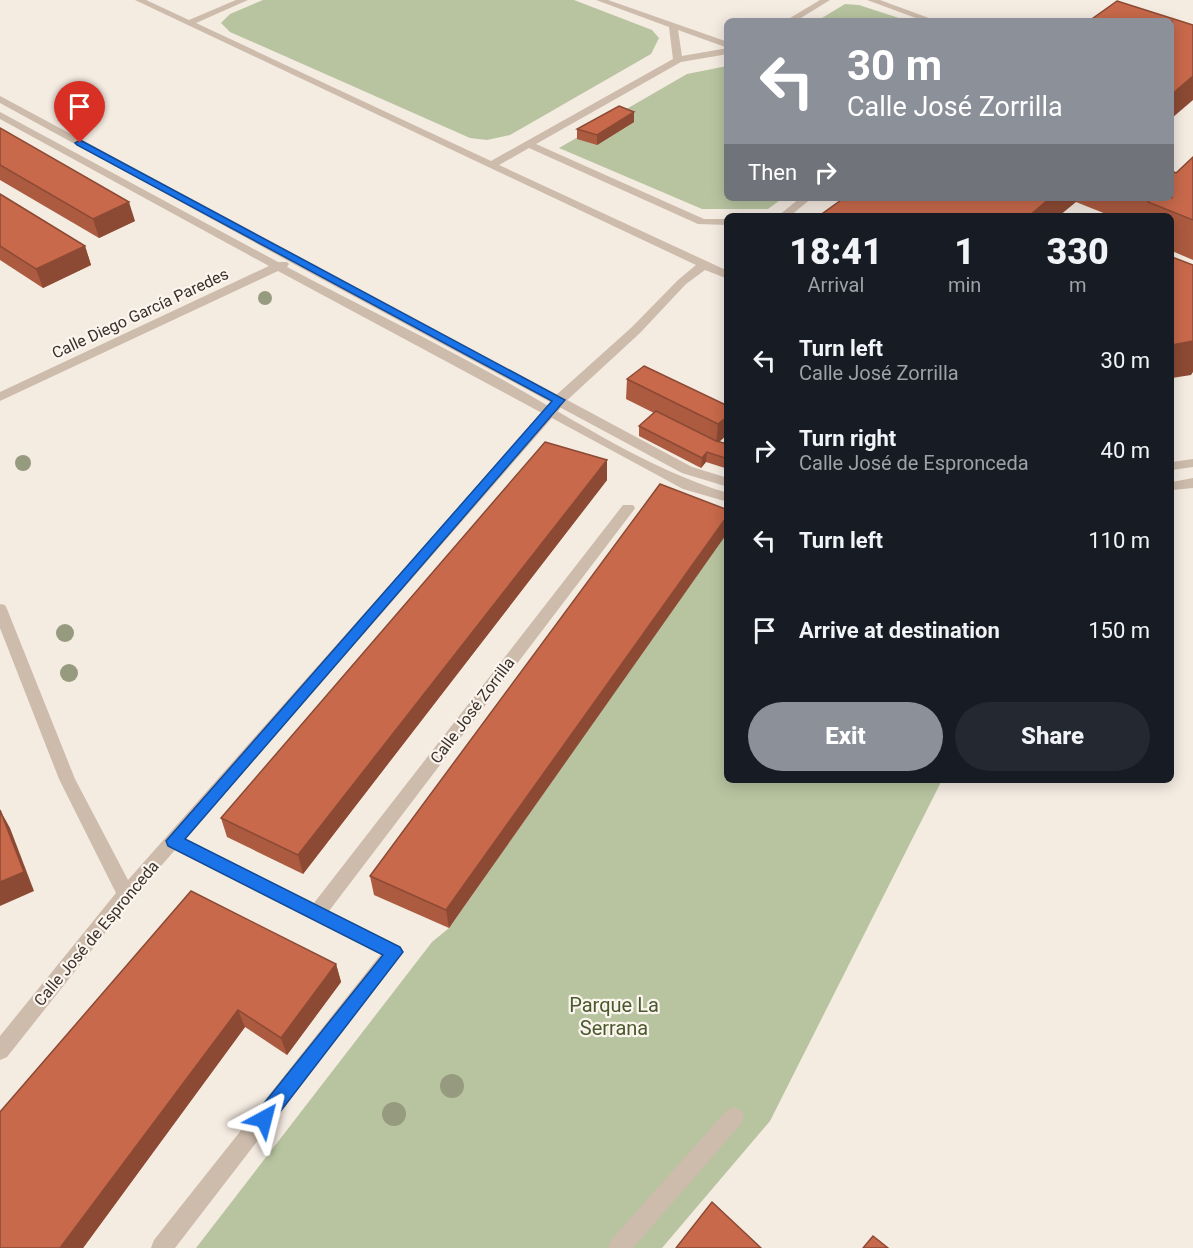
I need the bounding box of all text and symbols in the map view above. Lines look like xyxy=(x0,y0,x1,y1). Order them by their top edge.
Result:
text: 30 m xyxy=(847,41,942,90)
icon: left xyxy=(748,42,826,120)
pin xyxy=(54,81,105,143)
icon: arrive xyxy=(63,90,96,123)
text: Calle José Zorrilla xyxy=(847,91,1063,123)
icon: right xyxy=(809,156,842,189)
text: Then xyxy=(748,160,797,185)
text: 18:41 xyxy=(789,231,883,273)
text: 1 xyxy=(954,231,975,273)
text: 330 xyxy=(1047,231,1109,273)
street label: Calle Diego García Paredes xyxy=(49,264,231,363)
text: Arrival xyxy=(808,273,864,297)
text: min xyxy=(948,273,981,297)
text: m xyxy=(1069,273,1086,297)
text: Turn left xyxy=(799,336,883,361)
icon: left xyxy=(748,344,781,377)
text: 30 m xyxy=(1101,348,1150,373)
text: Calle José Zorrilla xyxy=(799,361,959,385)
text: Turn right xyxy=(799,426,896,451)
icon: right xyxy=(748,434,781,467)
text: 40 m xyxy=(1101,438,1150,463)
text: Calle José de Espronceda xyxy=(799,451,1029,475)
icon: left xyxy=(748,524,781,557)
text: Turn left xyxy=(799,528,883,553)
text: 110 m xyxy=(1088,528,1150,553)
icon: arrive xyxy=(748,614,781,647)
text: Arrive at destination xyxy=(799,618,1000,643)
text: 150 m xyxy=(1088,618,1150,643)
street label: Calle José Zorrilla xyxy=(426,654,518,767)
button: Exit xyxy=(748,702,943,771)
button: Share xyxy=(955,702,1150,771)
street label: Calle José de Espronceda xyxy=(30,857,163,1010)
park label: Parque La Serrana xyxy=(569,993,659,1040)
position arrow xyxy=(232,1087,296,1151)

